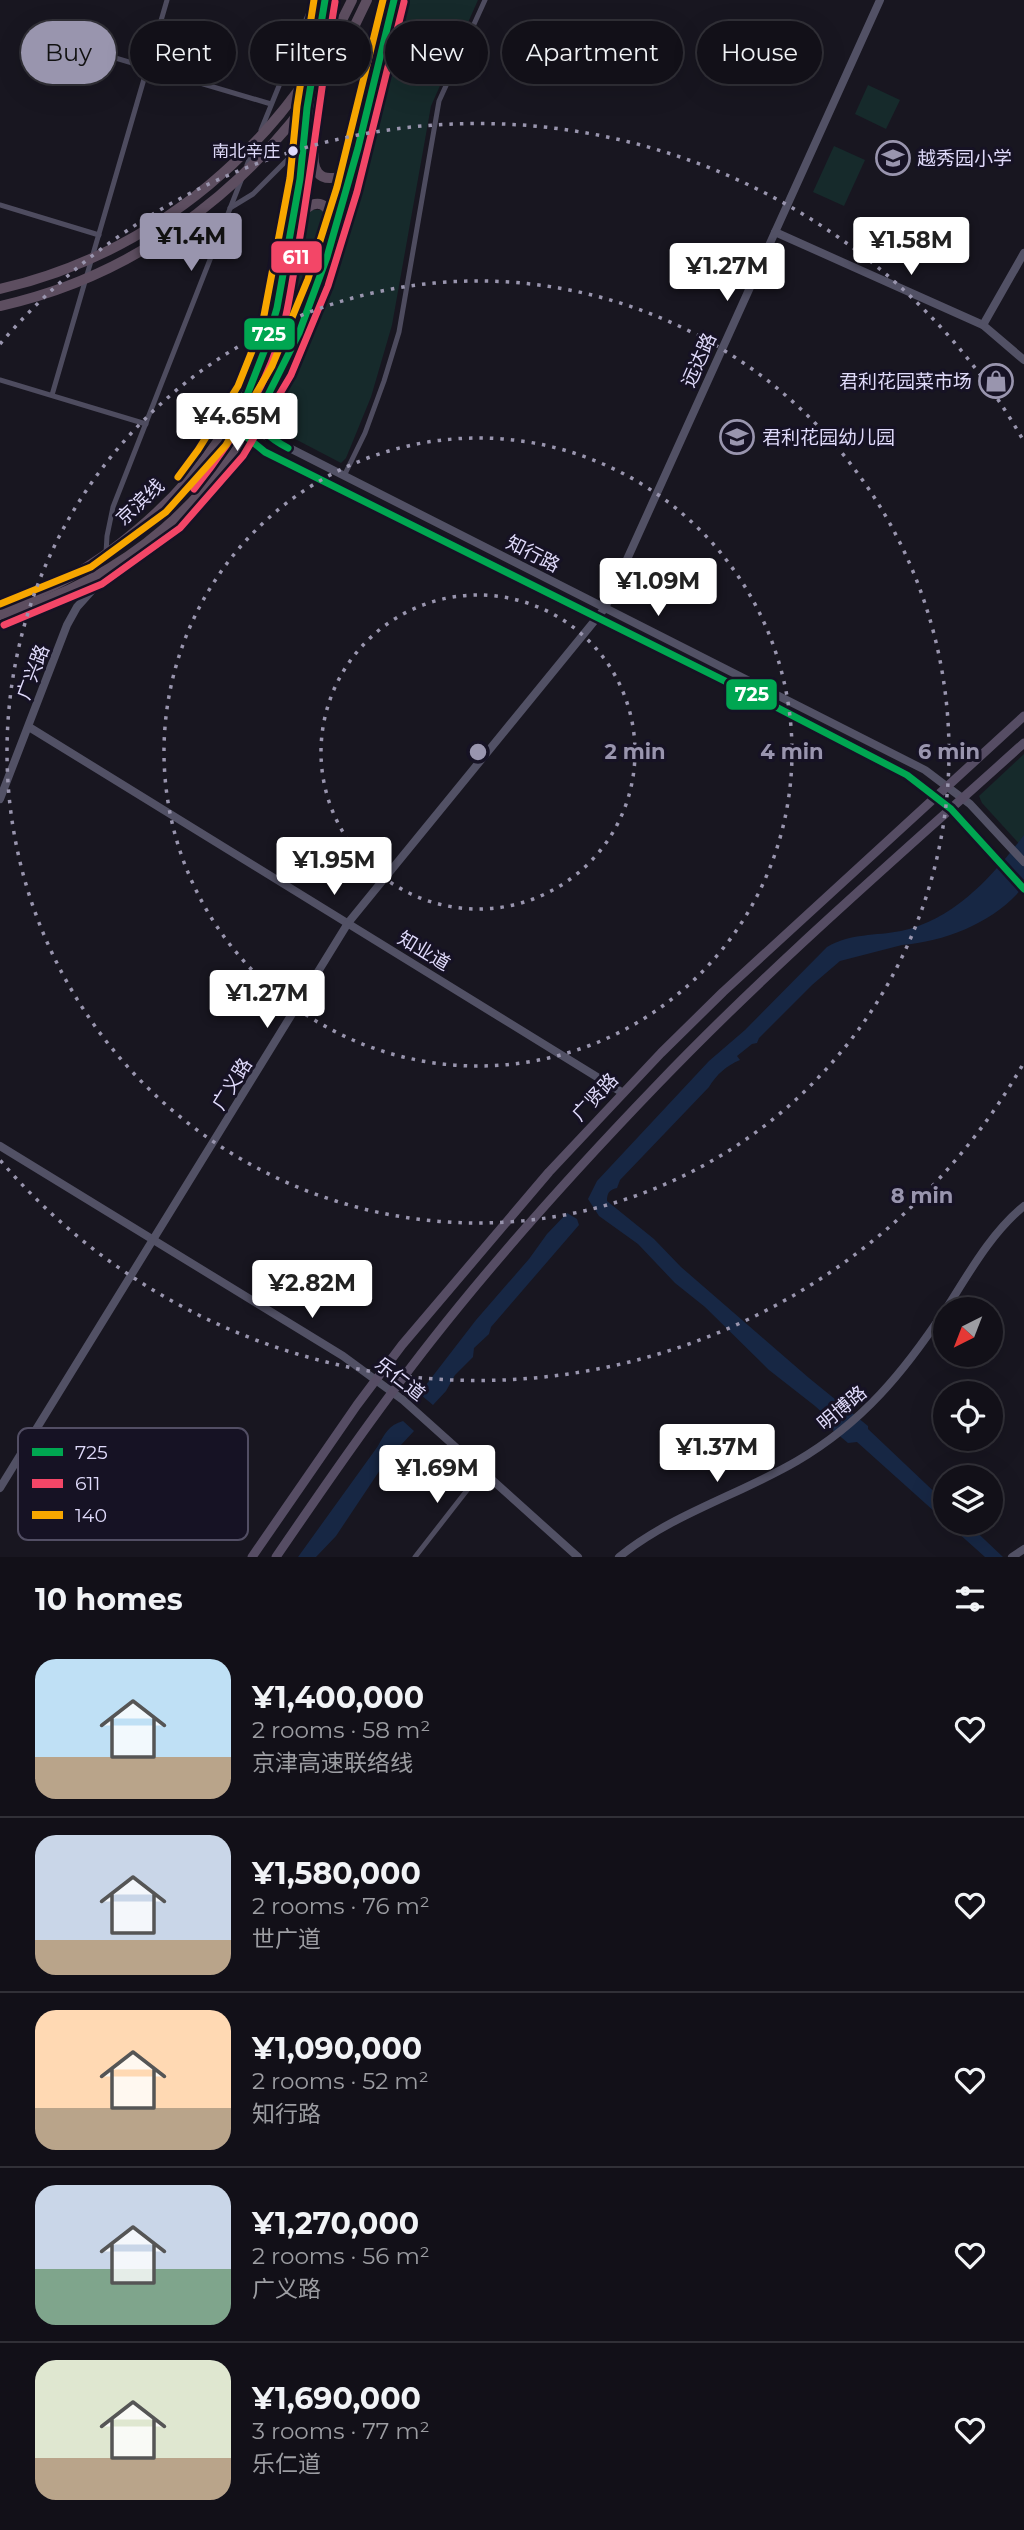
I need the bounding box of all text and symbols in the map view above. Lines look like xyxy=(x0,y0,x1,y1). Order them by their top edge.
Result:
chip: Buy xyxy=(21,21,116,84)
chip: Rent xyxy=(130,21,236,84)
chip: Filters xyxy=(250,21,371,84)
chip: New xyxy=(385,21,488,84)
chip: Apartment xyxy=(502,21,683,84)
chip: House xyxy=(697,21,822,84)
school or university icon: 越秀园小学 xyxy=(874,139,912,177)
place label: 南北辛庄 xyxy=(212,141,280,161)
marker: 南北辛庄 xyxy=(286,144,300,158)
place label: 越秀园小学 xyxy=(917,147,1012,170)
pin: ¥1.4M xyxy=(142,214,240,273)
pin: ¥1.58M xyxy=(854,218,968,277)
text: ¥1.4M xyxy=(156,222,226,250)
text: ¥1.58M xyxy=(869,226,953,254)
line badge: 611 xyxy=(270,240,323,274)
pin: ¥1.27M xyxy=(670,244,784,303)
text: 611 xyxy=(283,246,310,269)
text: ¥1.27M xyxy=(686,252,768,280)
line badge: 725 xyxy=(243,317,296,351)
text: 725 xyxy=(252,323,286,346)
street label: 远达路 xyxy=(677,329,721,391)
shop icon: 君利花园菜市场 xyxy=(977,362,1015,400)
place label: 君利花园菜市场 xyxy=(839,370,972,393)
pin: ¥4.65M xyxy=(180,393,294,453)
text: ¥4.65M xyxy=(192,402,282,430)
school or university icon: 君利花园幼儿园 xyxy=(718,418,756,456)
place label: 君利花园幼儿园 xyxy=(762,426,895,449)
street label: 京滨线 xyxy=(111,474,169,530)
street label: 知行路 xyxy=(502,531,564,577)
pin: ¥1.09M xyxy=(601,558,715,618)
text: ¥1.09M xyxy=(616,567,700,595)
street label: 广兴路 xyxy=(12,641,54,703)
line badge: 725 xyxy=(725,678,778,711)
text: 725 xyxy=(735,683,769,706)
text: 2 min xyxy=(604,739,666,764)
text: 4 min xyxy=(760,739,824,764)
text: 6 min xyxy=(918,739,980,764)
centre of rings xyxy=(466,740,490,764)
pin: ¥1.95M xyxy=(277,838,391,897)
text: ¥1.95M xyxy=(293,846,375,874)
street label: 知业道 xyxy=(394,926,454,976)
pin: ¥1.27M xyxy=(210,970,324,1030)
text: ¥1.27M xyxy=(226,979,308,1007)
street label: 广义路 xyxy=(207,1054,257,1114)
street label: 广贤路 xyxy=(567,1068,623,1126)
text: 8 min xyxy=(891,1183,953,1208)
pin: ¥2.82M xyxy=(255,1260,369,1320)
text: ¥2.82M xyxy=(268,1269,356,1297)
north arrow xyxy=(933,1297,1003,1367)
map controls xyxy=(933,1297,1003,1535)
street label: 乐仁道 xyxy=(370,1352,430,1406)
street label: 明博路 xyxy=(813,1381,871,1435)
button: locate xyxy=(933,1381,1003,1451)
pin: ¥1.37M xyxy=(660,1424,774,1484)
legend xyxy=(18,1428,248,1540)
text: ¥1.37M xyxy=(676,1433,758,1461)
text: 725 xyxy=(75,1441,108,1464)
pin: ¥1.69M xyxy=(380,1446,494,1505)
text: ¥1.69M xyxy=(395,1454,479,1482)
button: layers xyxy=(933,1465,1003,1535)
text: 611 xyxy=(75,1472,100,1495)
text: 140 xyxy=(75,1504,107,1527)
icon: filters xyxy=(951,1580,989,1618)
text: 10 homes xyxy=(35,1581,183,1618)
text: ¥1,400,000 xyxy=(252,1679,424,1716)
icon: home xyxy=(91,1687,175,1771)
icon: heart xyxy=(951,1710,989,1748)
text: 2 rooms · 58 m² xyxy=(252,1716,430,1744)
text: 京津高速联络线 xyxy=(252,1749,413,1777)
text: ¥1,580,000 xyxy=(252,1855,421,1892)
icon: home xyxy=(91,1863,175,1947)
icon: heart xyxy=(951,1886,989,1924)
text: 2 rooms · 76 m² xyxy=(252,1892,430,1920)
text: 世广道 xyxy=(252,1925,321,1953)
text: ¥1,090,000 xyxy=(252,2030,422,2067)
icon: home xyxy=(91,2038,175,2122)
icon: heart xyxy=(951,2061,989,2099)
text: 2 rooms · 52 m² xyxy=(252,2067,429,2095)
text: 知行路 xyxy=(252,2100,321,2128)
text: ¥1,270,000 xyxy=(252,2205,419,2242)
icon: home xyxy=(91,2213,175,2297)
icon: heart xyxy=(951,2236,989,2274)
text: 2 rooms · 56 m² xyxy=(252,2242,430,2270)
text: 广义路 xyxy=(252,2275,321,2303)
text: ¥1,690,000 xyxy=(252,2380,421,2417)
icon: home xyxy=(91,2388,175,2472)
icon: heart xyxy=(951,2411,989,2449)
text: 3 rooms · 77 m² xyxy=(252,2417,430,2445)
text: 乐仁道 xyxy=(252,2450,321,2478)

